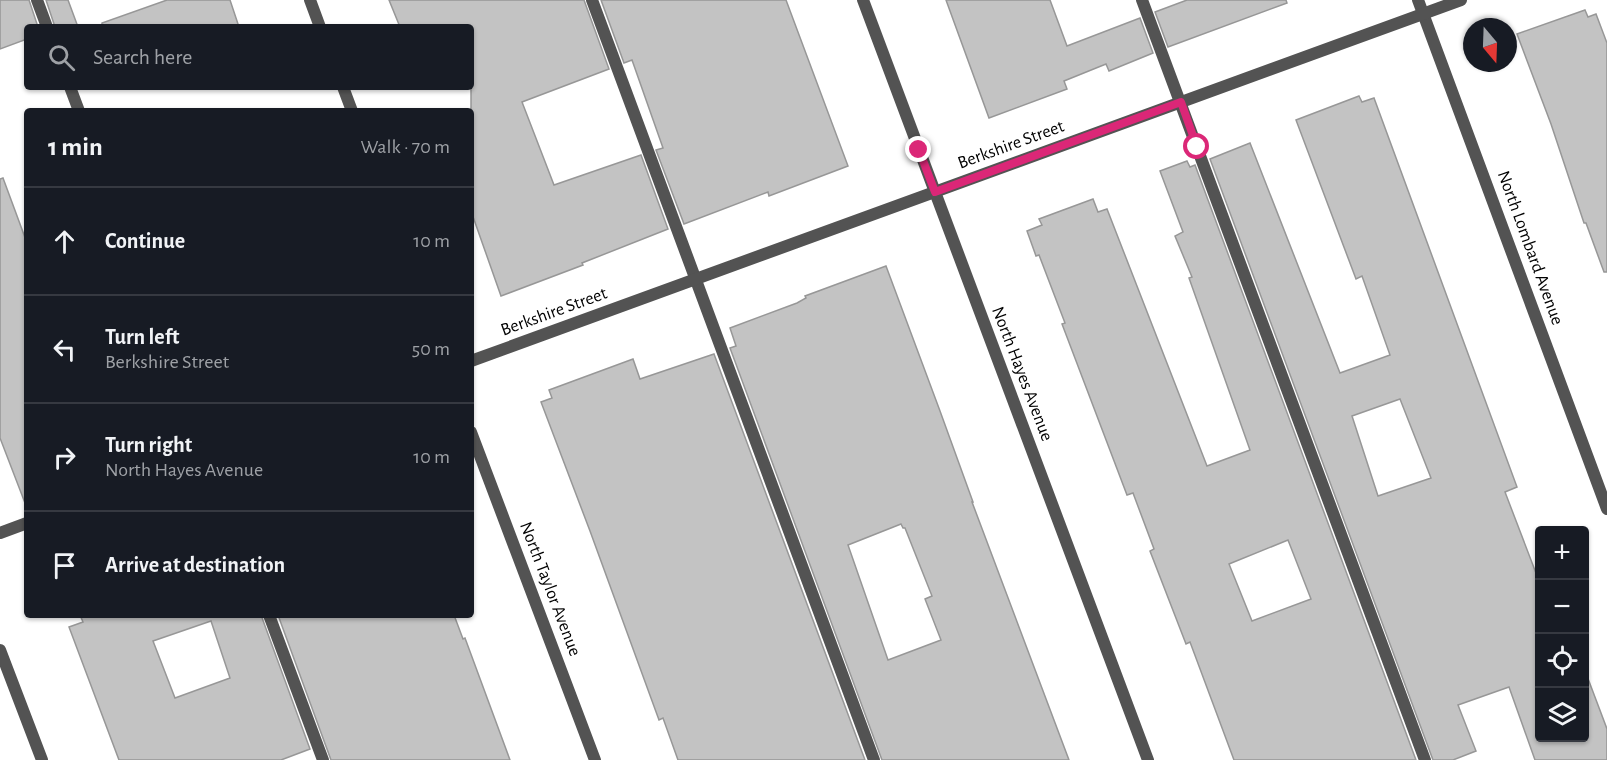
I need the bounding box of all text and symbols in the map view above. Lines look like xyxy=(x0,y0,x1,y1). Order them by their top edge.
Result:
north arrow xyxy=(1463,18,1517,72)
search box xyxy=(24,24,474,90)
icon: search xyxy=(45,41,78,74)
text: Search here xyxy=(93,46,192,68)
street label: Berkshire Street xyxy=(955,117,1067,173)
route start xyxy=(1183,133,1209,159)
text: 1 min xyxy=(48,134,103,160)
route end xyxy=(905,136,931,162)
text: Walk · 70 m xyxy=(361,137,450,157)
street label: North Lombard Avenue xyxy=(1494,168,1566,328)
icon: ahead xyxy=(48,225,81,258)
text: Continue xyxy=(105,230,185,252)
text: 10 m xyxy=(413,231,450,251)
street label: Berkshire Street xyxy=(498,284,610,340)
street label: North Hayes Avenue xyxy=(988,304,1056,444)
text: Turn left xyxy=(105,326,179,348)
icon: left xyxy=(48,333,81,366)
text: 50 m xyxy=(412,339,450,359)
text: Berkshire Street xyxy=(105,352,229,372)
text: Turn right xyxy=(105,434,192,456)
icon: right xyxy=(48,441,81,474)
text: 10 m xyxy=(413,447,450,467)
text: North Hayes Avenue xyxy=(105,460,263,480)
street label: North Taylor Avenue xyxy=(516,519,584,659)
map controls xyxy=(1535,526,1589,742)
button: + xyxy=(1535,526,1589,580)
icon: arrive xyxy=(48,549,81,582)
text: Arrive at destination xyxy=(105,554,285,576)
button: − xyxy=(1535,580,1589,634)
button: locate xyxy=(1535,634,1589,688)
button: layers xyxy=(1535,688,1589,742)

